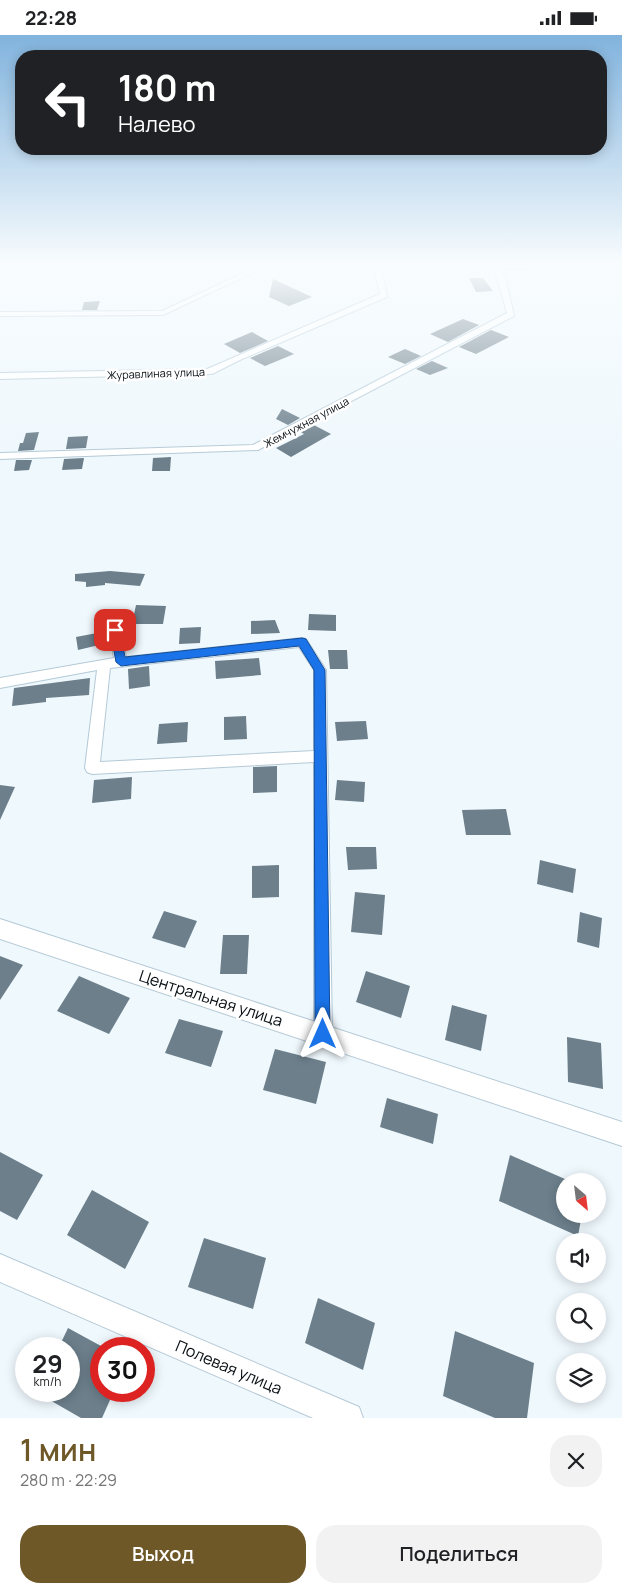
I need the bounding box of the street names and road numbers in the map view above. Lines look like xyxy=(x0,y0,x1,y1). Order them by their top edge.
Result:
street label: Журавлиная улица xyxy=(107,364,205,382)
street label: Жемчужная улица xyxy=(261,393,351,451)
street label: Центральная улица xyxy=(136,964,286,1032)
street label: Полевая улица xyxy=(172,1335,286,1399)

